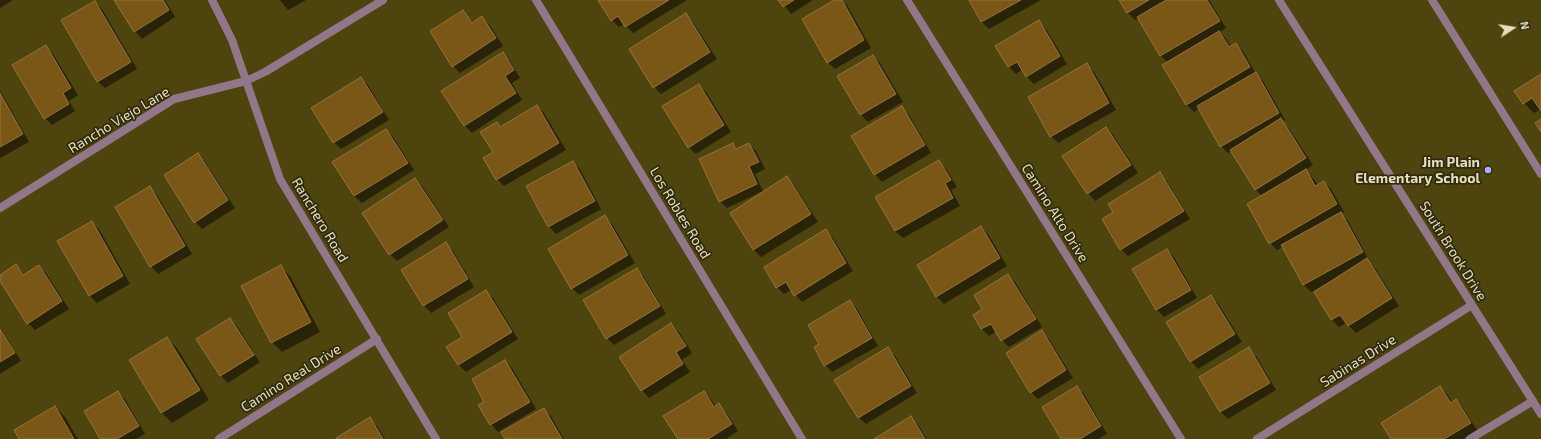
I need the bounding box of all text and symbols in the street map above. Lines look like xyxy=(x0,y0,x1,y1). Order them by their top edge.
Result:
north arrow xyxy=(1493,8,1533,48)
text: N xyxy=(1518,20,1532,31)
street label: Rancho Viejo Lane xyxy=(65,83,173,157)
place label: Jim Plain Elementary School xyxy=(1355,154,1480,186)
street label: Camino Alto Drive xyxy=(1018,161,1092,265)
street label: Los Robles Road xyxy=(646,164,714,262)
marker: Jim Plain Elementary School xyxy=(1483,165,1493,175)
street label: Ranchero Road xyxy=(288,175,352,265)
street label: South Brook Drive xyxy=(1416,198,1490,304)
street label: Sabinas Drive xyxy=(1317,331,1399,391)
street label: Camino Real Drive xyxy=(238,340,344,416)

